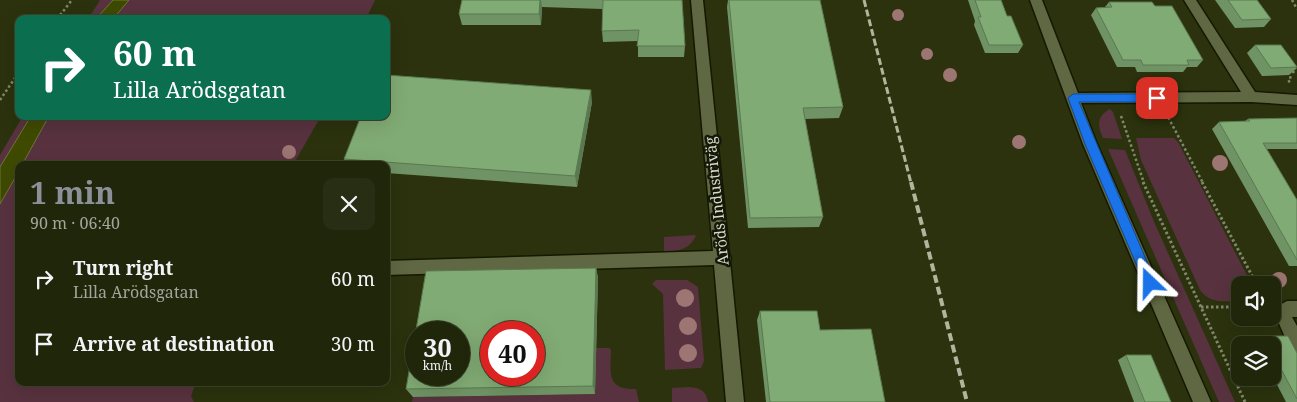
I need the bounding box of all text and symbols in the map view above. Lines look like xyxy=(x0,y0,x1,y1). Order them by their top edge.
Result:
text: 60 m xyxy=(113,29,196,76)
icon: right xyxy=(30,35,95,100)
text: Lilla Arödsgatan xyxy=(113,74,286,104)
pin xyxy=(1136,77,1178,119)
icon: arrive xyxy=(1143,84,1171,112)
street label: Aröds Industriväg xyxy=(699,136,733,266)
text: 1 min xyxy=(30,172,115,213)
button: close xyxy=(323,178,375,230)
text: 90 m · 06:40 xyxy=(30,212,120,234)
text: Turn right xyxy=(73,255,173,281)
position arrow xyxy=(1123,256,1175,308)
icon: right xyxy=(30,265,58,293)
text: 60 m xyxy=(331,266,375,292)
map controls xyxy=(1231,276,1281,386)
button: sound xyxy=(1231,276,1281,326)
text: Lilla Arödsgatan xyxy=(73,281,199,303)
speed limit sign: 40 xyxy=(480,321,545,386)
icon: arrive xyxy=(30,330,58,358)
text: 30 xyxy=(423,330,452,364)
text: Arrive at destination xyxy=(73,331,275,357)
text: 30 m xyxy=(331,331,375,357)
button: layers xyxy=(1231,336,1281,386)
text: km/h xyxy=(423,357,452,374)

